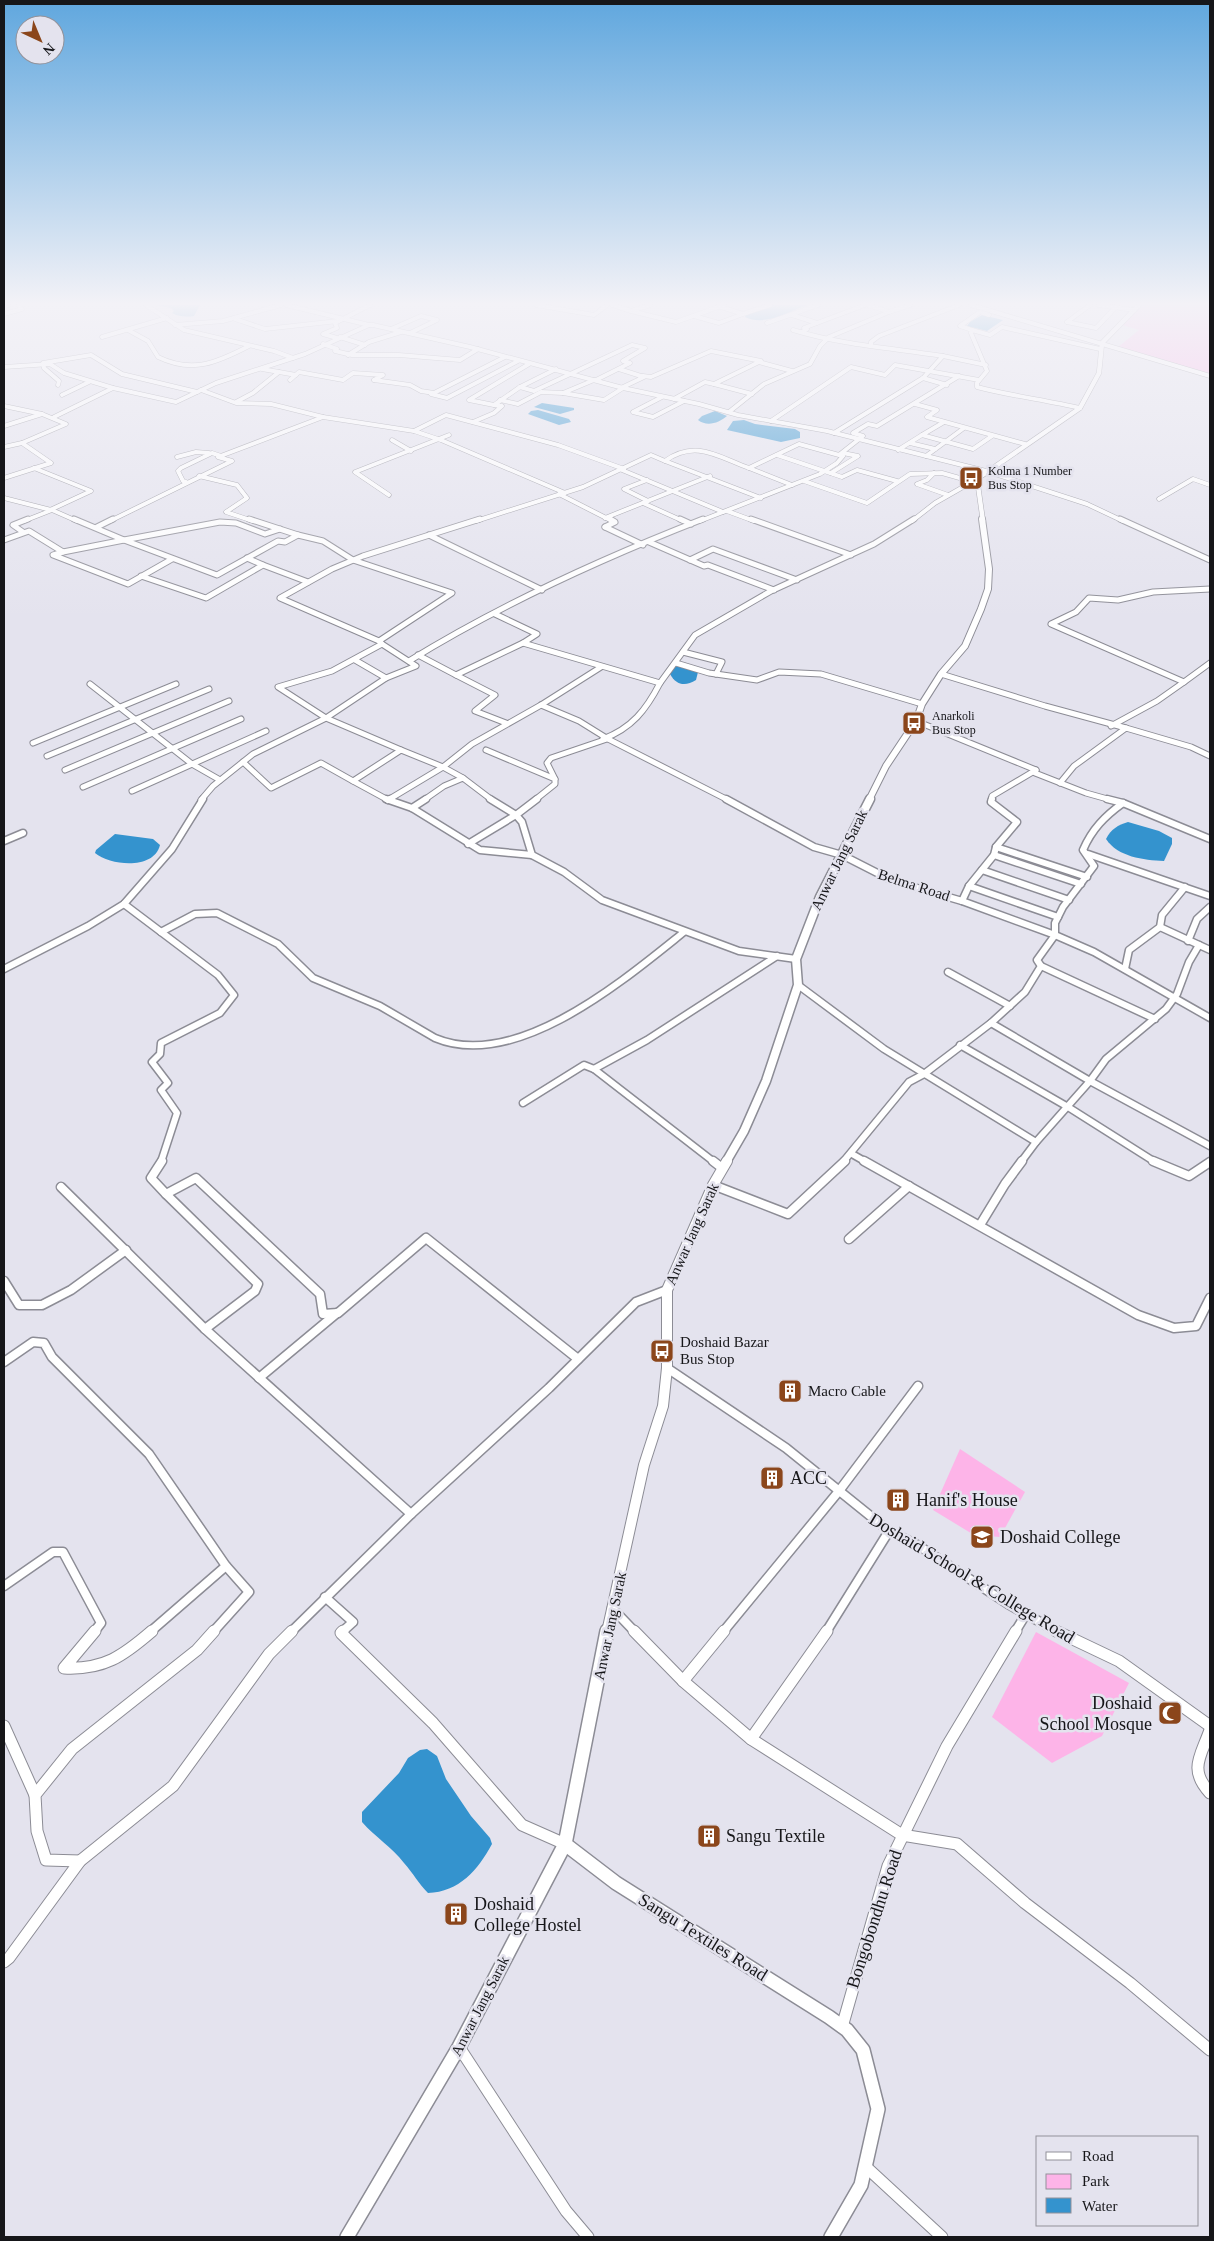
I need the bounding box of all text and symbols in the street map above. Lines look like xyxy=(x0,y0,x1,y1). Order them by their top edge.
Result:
north arrow xyxy=(15,15,65,65)
text: N xyxy=(40,40,58,58)
place label: Kolma 1 Number Bus Stop xyxy=(988,464,1072,492)
bus stop icon: Kolma 1 Number Bus Stop xyxy=(958,465,984,491)
place label: Anarkoli Bus Stop xyxy=(932,709,976,737)
bus stop icon: Anarkoli Bus Stop xyxy=(901,710,927,736)
street label: Anwar Jang Sarak xyxy=(808,807,871,913)
street label: Belma Road xyxy=(876,866,952,904)
street label: Anwar Jang Sarak xyxy=(662,1180,722,1287)
place label: Doshaid Bazar Bus Stop xyxy=(680,1334,769,1367)
bus stop icon: Doshaid Bazar Bus Stop xyxy=(649,1338,675,1364)
building icon: Macro Cable xyxy=(777,1378,803,1404)
place label: Macro Cable xyxy=(808,1383,886,1399)
building icon: ACC xyxy=(759,1465,785,1491)
place label: ACC xyxy=(790,1468,827,1488)
building icon: Hanif's House xyxy=(885,1487,911,1513)
place label: Hanif's House xyxy=(916,1490,1018,1510)
street label: Doshaid School & College Road xyxy=(866,1509,1078,1647)
school or university icon: Doshaid College xyxy=(969,1524,995,1550)
place label: Doshaid College xyxy=(1000,1527,1120,1547)
street label: Anwar Jang Sarak xyxy=(591,1570,629,1681)
place label: Doshaid School Mosque xyxy=(1040,1693,1152,1734)
mosque icon: Doshaid School Mosque xyxy=(1157,1700,1183,1726)
building icon: Sangu Textile xyxy=(696,1823,722,1849)
place label: Sangu Textile xyxy=(726,1826,825,1846)
street label: Bongobondhu Road xyxy=(842,1847,906,1991)
street label: Sangu Textiles Road xyxy=(635,1889,771,1985)
place label: Doshaid College Hostel xyxy=(474,1894,581,1935)
building icon: Doshaid College Hostel xyxy=(443,1901,469,1927)
street label: Anwar Jang Sarak xyxy=(448,1953,512,2059)
legend xyxy=(1036,2136,1199,2226)
text: Road xyxy=(1082,2148,1114,2164)
text: Park xyxy=(1082,2173,1110,2189)
text: Water xyxy=(1082,2198,1117,2214)

